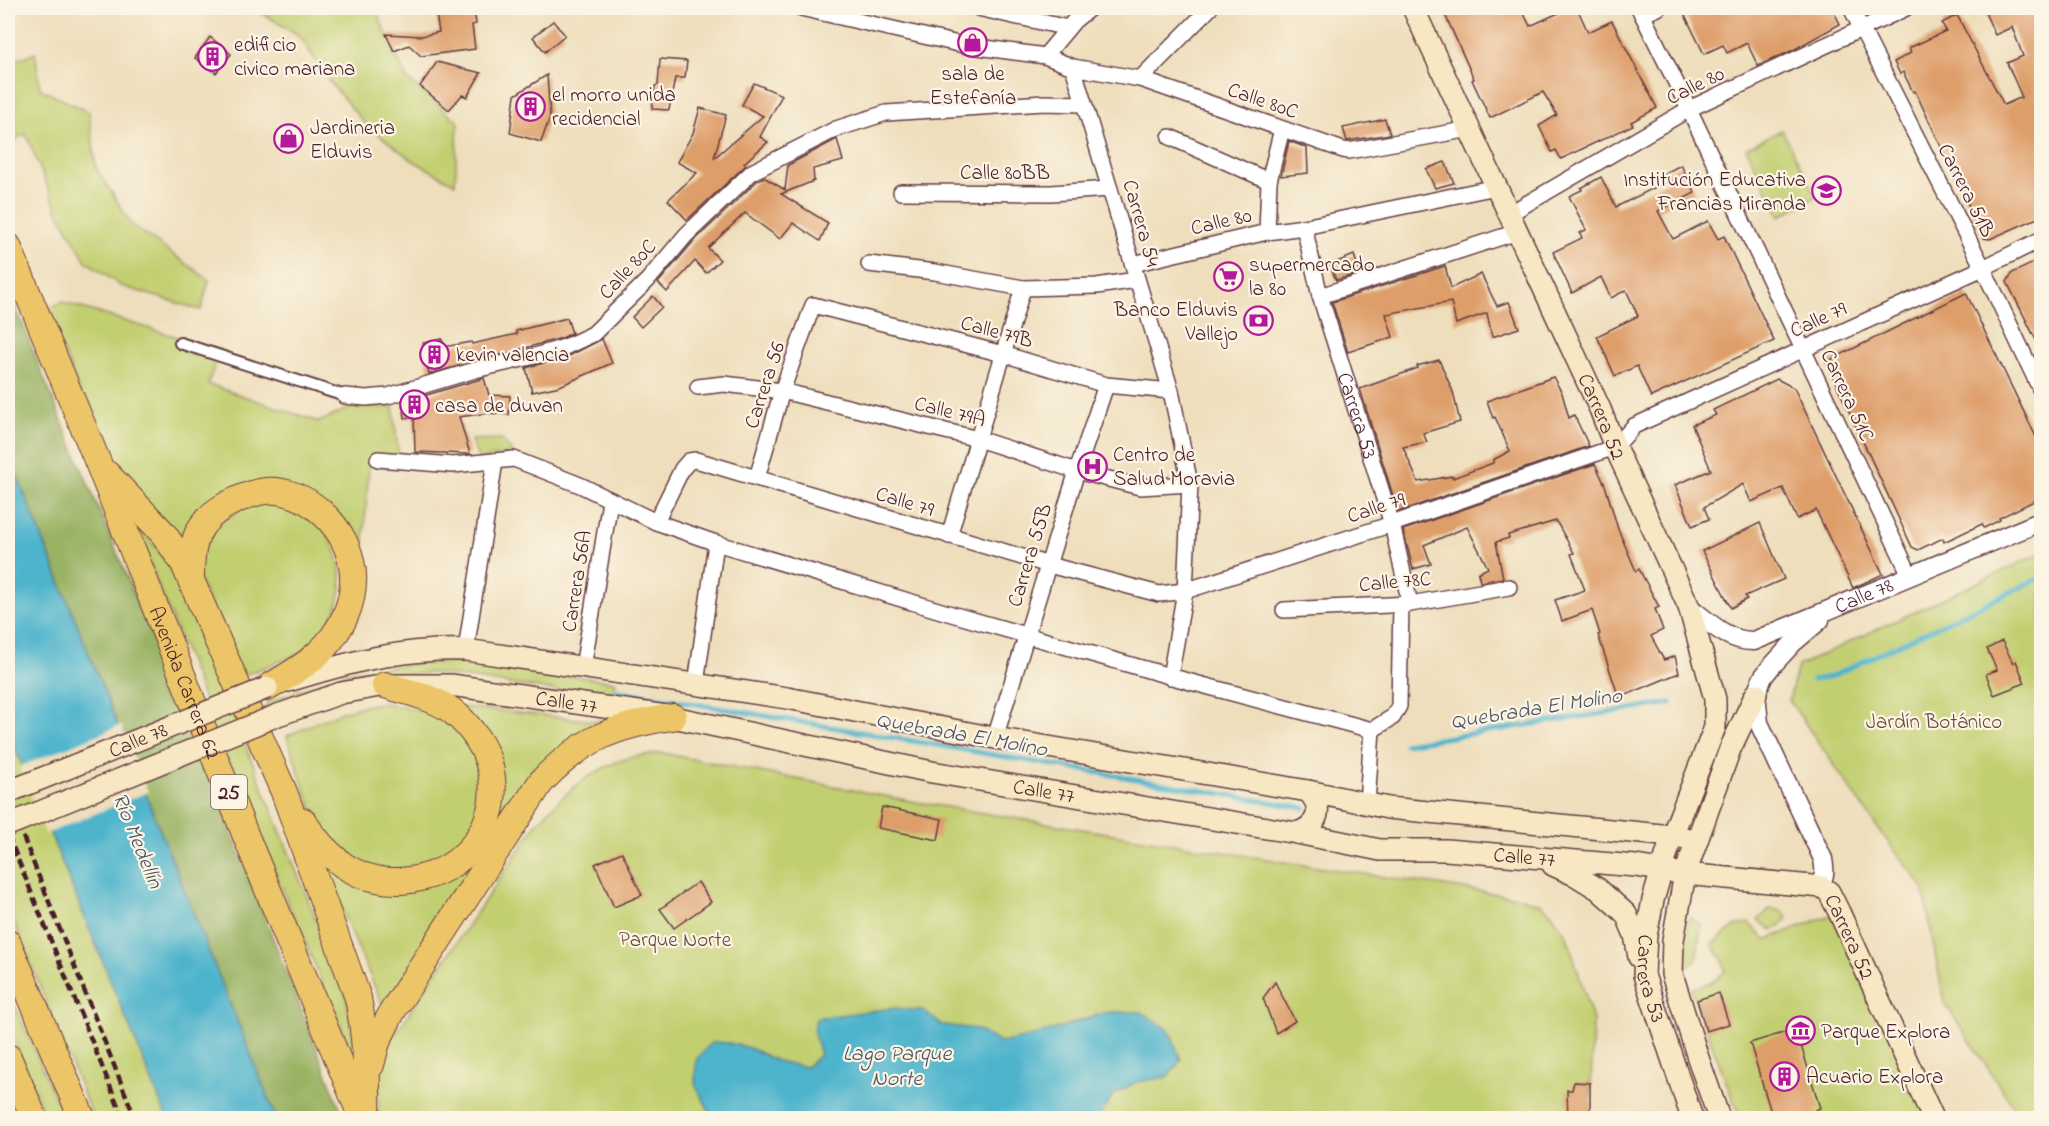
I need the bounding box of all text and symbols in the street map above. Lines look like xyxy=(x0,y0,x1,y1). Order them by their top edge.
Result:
shop icon: sala de Estefanía xyxy=(957,26,989,58)
place label: edificio civico mariana xyxy=(234,31,355,85)
building icon: edificio civico mariana xyxy=(197,40,229,72)
place label: sala de Estefanía xyxy=(930,60,1016,114)
street label: Calle 80 xyxy=(1662,60,1730,114)
street label: Calle 80C xyxy=(1223,76,1302,128)
place label: el morro unida recidencial xyxy=(552,81,676,135)
building icon: el morro unida recidencial xyxy=(515,90,547,122)
place label: Jardineria Elduvis xyxy=(310,114,395,168)
shop icon: Jardineria Elduvis xyxy=(273,123,305,155)
street label: Carrera 51B xyxy=(1929,139,2002,243)
street label: Calle 80BB xyxy=(960,159,1050,189)
place label: Institución Educativa Francias Miranda xyxy=(1623,166,1806,220)
school or university icon: Institución Educativa Francias Miranda xyxy=(1811,175,1843,207)
street label: Carrera 54 xyxy=(1113,177,1167,271)
street label: Calle 80 xyxy=(1188,201,1255,244)
street label: Calle 80C xyxy=(593,233,664,307)
place label: supermercado la 80 xyxy=(1249,251,1375,305)
supermarket icon: supermercado la 80 xyxy=(1212,260,1244,292)
street label: Calle 79 xyxy=(1786,295,1853,347)
place label: Banco Elduvis Vallejo xyxy=(1113,296,1238,350)
bank icon: Banco Elduvis Vallejo xyxy=(1243,305,1275,337)
street label: Calle 79B xyxy=(957,309,1036,357)
building icon: kevin valencia xyxy=(419,338,451,370)
street label: Carrera 56 xyxy=(738,338,794,433)
place label: kevin valencia xyxy=(456,341,569,371)
street label: Carrera 51C xyxy=(1812,345,1881,447)
street label: Carrera 53 xyxy=(1328,369,1384,463)
street label: Carrera 52 xyxy=(1569,369,1632,465)
building icon: casa de duvan xyxy=(398,389,430,421)
street label: Calle 79A xyxy=(911,390,988,436)
place label: casa de duvan xyxy=(435,392,563,422)
place label: Centro de Salud Moravia xyxy=(1113,441,1235,495)
hospital icon: Centro de Salud Moravia xyxy=(1076,450,1108,482)
street label: Calle 79 xyxy=(872,480,938,526)
street label: Calle 79 xyxy=(1344,485,1410,532)
street label: Carrera 55B xyxy=(1001,500,1061,611)
street label: Carrera 56A xyxy=(555,528,601,634)
street label: Calle 78C xyxy=(1358,565,1433,601)
street label: Calle 78 xyxy=(1831,571,1899,623)
street label: Avenida Carrera 62 xyxy=(139,602,227,764)
water label: Quebrada El Molino xyxy=(1448,680,1626,739)
street label: Calle 77 xyxy=(533,684,599,723)
water label: Quebrada El Molino xyxy=(873,705,1051,767)
park label: Jardín Botánico xyxy=(1866,708,2002,738)
street label: Calle 78 xyxy=(105,716,173,767)
street label: Calle 77 xyxy=(1011,773,1077,813)
road number: 25 xyxy=(211,775,247,809)
water label: Río Medellín xyxy=(103,788,170,895)
street label: Calle 77 xyxy=(1492,841,1557,876)
street label: Carrera 52 xyxy=(1815,890,1881,985)
park label: Parque Norte xyxy=(619,926,732,956)
street label: Carrera 53 xyxy=(1626,934,1672,1027)
museum icon: Parque Explora xyxy=(1784,1015,1816,1047)
place label: Parque Explora xyxy=(1821,1018,1950,1048)
water label: Lago Parque Norte xyxy=(843,1039,952,1096)
building icon: Acuario Explora xyxy=(1769,1060,1801,1092)
place label: Acuario Explora xyxy=(1806,1063,1943,1093)

